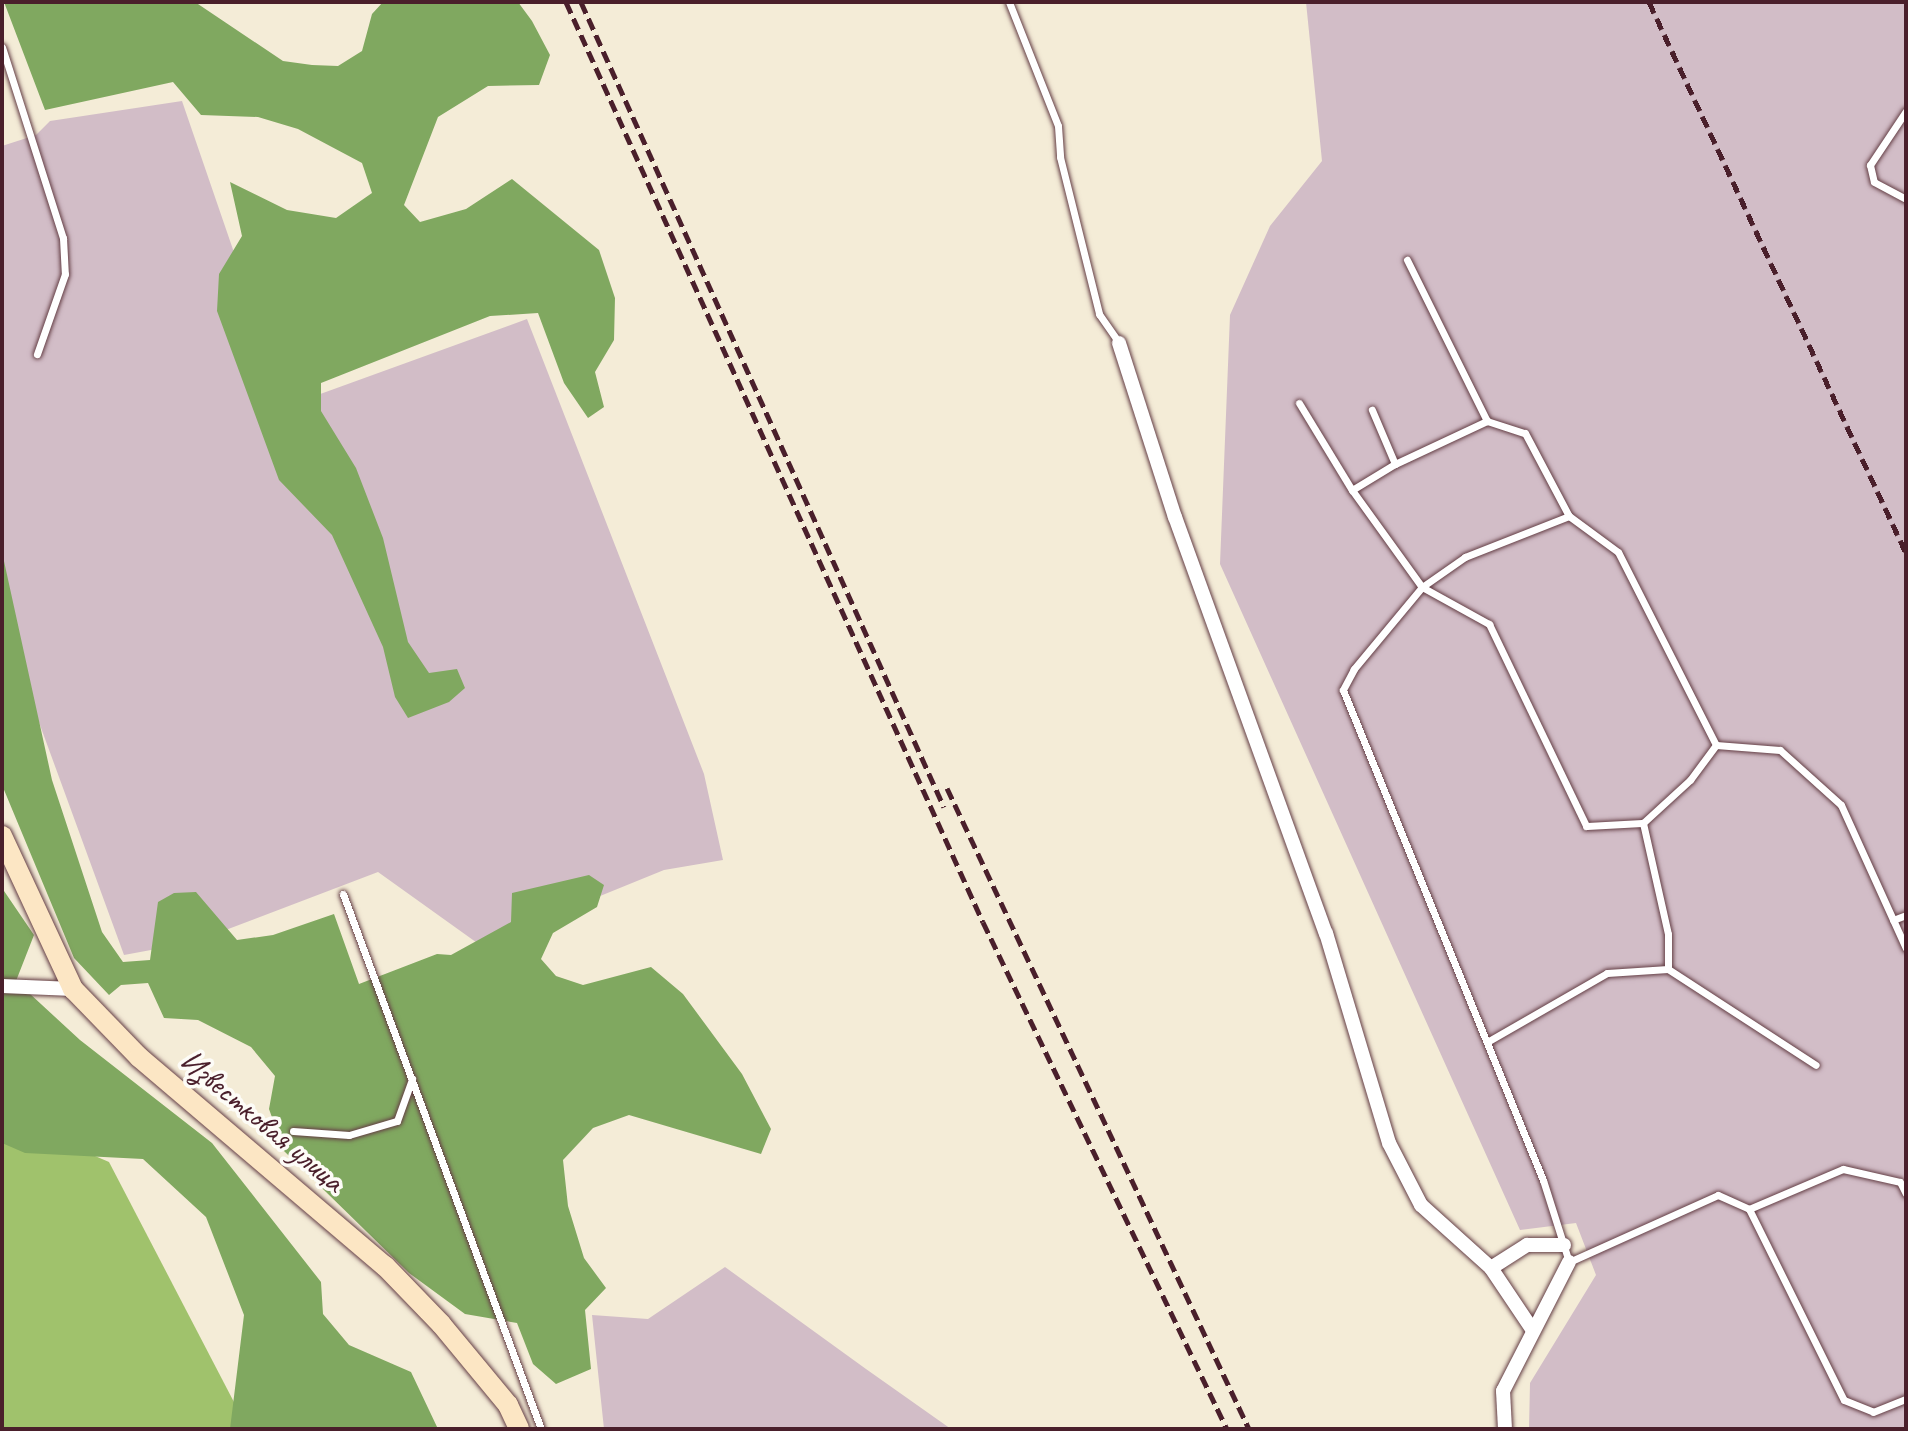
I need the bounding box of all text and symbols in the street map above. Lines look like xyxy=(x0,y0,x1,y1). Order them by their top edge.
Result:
street label: Известковая улица xyxy=(172,1041,352,1201)

